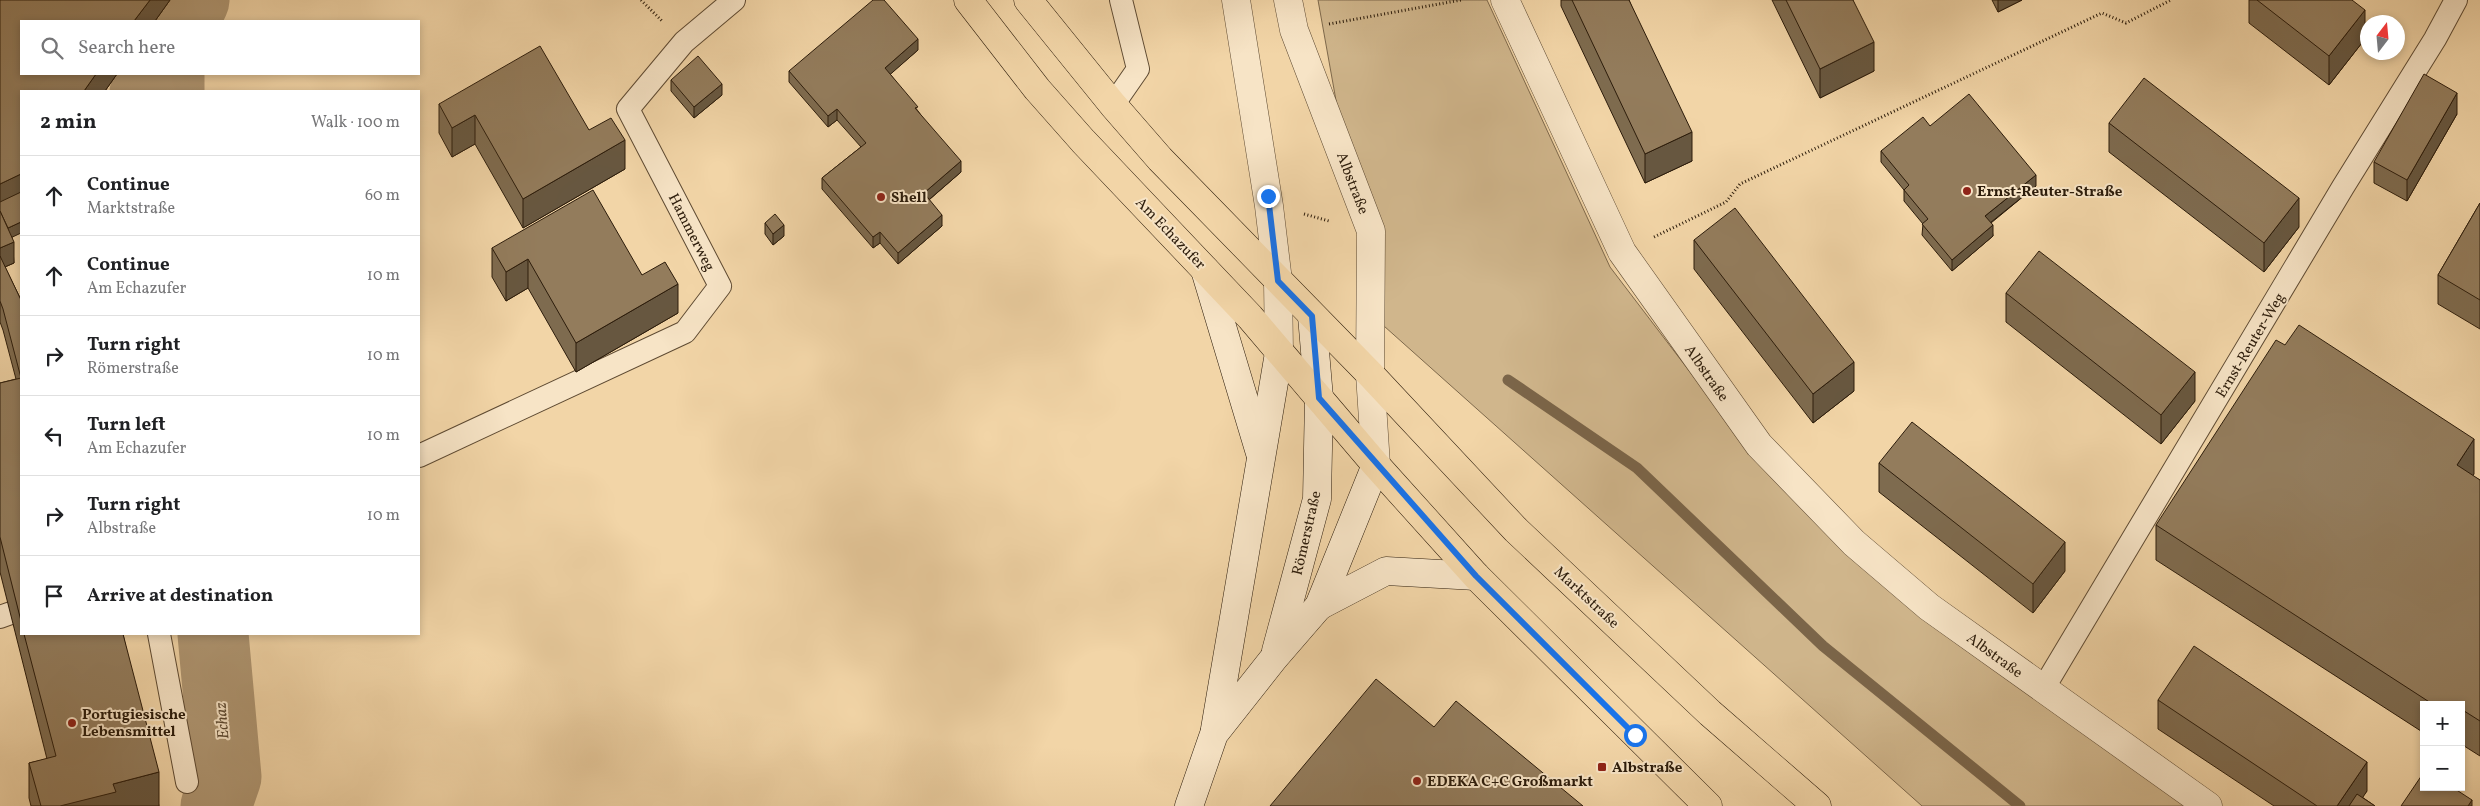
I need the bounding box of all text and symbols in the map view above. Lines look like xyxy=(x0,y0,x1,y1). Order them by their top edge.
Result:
north arrow xyxy=(2360,15,2405,60)
search box xyxy=(20,20,420,75)
icon: search xyxy=(38,34,66,62)
text: Search here xyxy=(78,35,175,61)
text: 2 min xyxy=(40,108,97,137)
text: Walk · 100 m xyxy=(311,112,400,134)
street label: Albstraße xyxy=(1330,150,1373,218)
text: Continue xyxy=(87,172,170,198)
icon: ahead xyxy=(40,182,68,210)
place label: Ernst-Reuter-Straße xyxy=(1977,182,2123,203)
text: 60 m xyxy=(365,185,400,207)
route end xyxy=(1257,185,1280,208)
marker: Ernst-Reuter-Straße xyxy=(1961,185,1973,197)
place label: Shell xyxy=(891,188,927,209)
street label: Hammerweg xyxy=(662,190,719,276)
marker: Shell xyxy=(875,191,887,203)
street label: Am Echazufer xyxy=(1130,193,1210,275)
text: Marktstraße xyxy=(87,198,175,220)
text: Continue xyxy=(87,252,170,278)
icon: ahead xyxy=(40,262,68,290)
text: 10 m xyxy=(367,265,400,287)
text: Am Echazufer xyxy=(87,278,186,300)
street label: Ernst-Reuter-Weg xyxy=(2212,289,2291,402)
text: Turn right xyxy=(87,332,180,358)
street label: Albstraße xyxy=(1679,341,1733,406)
icon: right xyxy=(40,342,68,370)
text: 10 m xyxy=(367,345,400,367)
text: Römerstraße xyxy=(87,358,179,380)
text: Turn left xyxy=(87,412,166,438)
icon: left xyxy=(40,422,68,450)
text: 10 m xyxy=(367,425,400,447)
text: Am Echazufer xyxy=(87,438,186,460)
street label: Römerstraße xyxy=(1288,489,1327,578)
text: Turn right xyxy=(87,492,180,518)
icon: right xyxy=(40,502,68,530)
text: 10 m xyxy=(367,505,400,527)
text: Albstraße xyxy=(87,518,156,540)
street label: Marktstraße xyxy=(1549,562,1623,634)
icon: arrive xyxy=(40,582,68,610)
text: Arrive at destination xyxy=(87,583,273,609)
street label: Albstraße xyxy=(1962,629,2026,684)
water label: Echaz xyxy=(210,701,236,740)
map controls xyxy=(2420,701,2465,791)
button: + xyxy=(2420,701,2465,746)
place label: Portugiesische Lebensmittel xyxy=(82,705,186,743)
marker: Portugiesische Lebensmittel xyxy=(66,717,78,729)
route start xyxy=(1624,724,1647,747)
button: − xyxy=(2420,746,2465,791)
place label: Albstraße xyxy=(1612,758,1683,779)
marker: Albstraße xyxy=(1596,761,1608,773)
place label: EDEKA C+C Großmarkt xyxy=(1427,772,1593,793)
marker: EDEKA C+C Großmarkt xyxy=(1411,775,1423,787)

